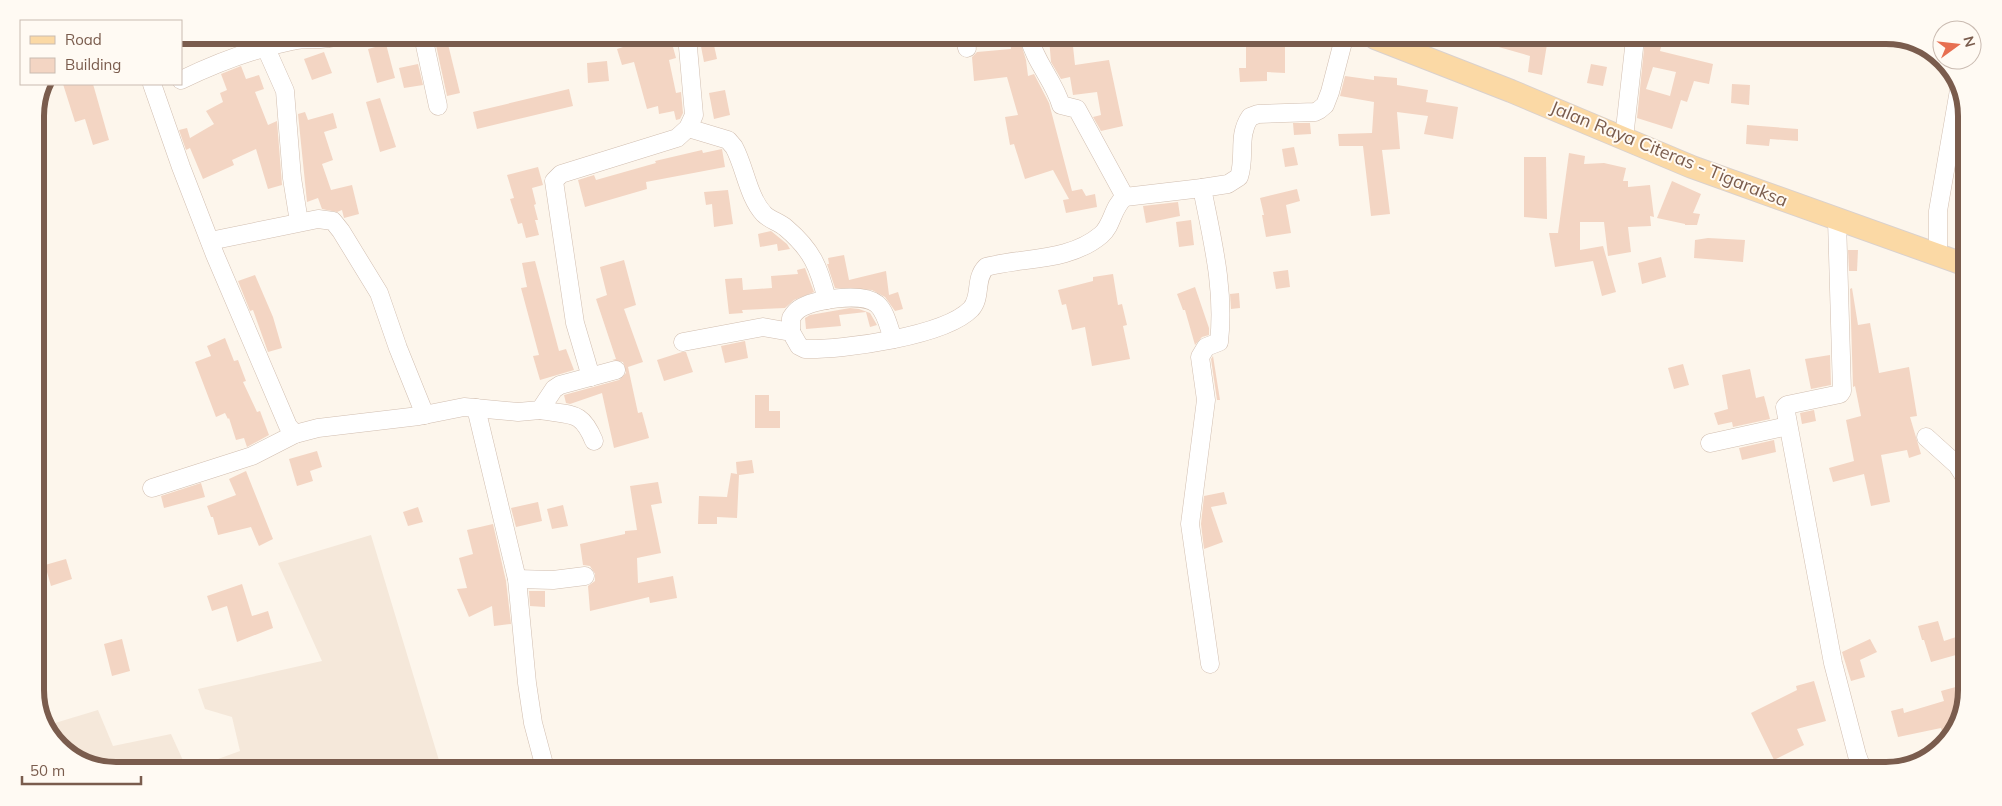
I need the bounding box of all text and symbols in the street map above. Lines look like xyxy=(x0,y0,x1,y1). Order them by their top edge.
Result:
legend xyxy=(20,20,182,85)
north arrow xyxy=(1932,20,1982,70)
text: Road xyxy=(65,30,102,49)
text: N xyxy=(1959,34,1980,49)
text: Building xyxy=(65,55,121,74)
street label: Jalan Raya Citeras - Tigaraksa xyxy=(1547,95,1791,212)
scale bar xyxy=(22,754,141,786)
text: 50 m xyxy=(30,761,65,780)

